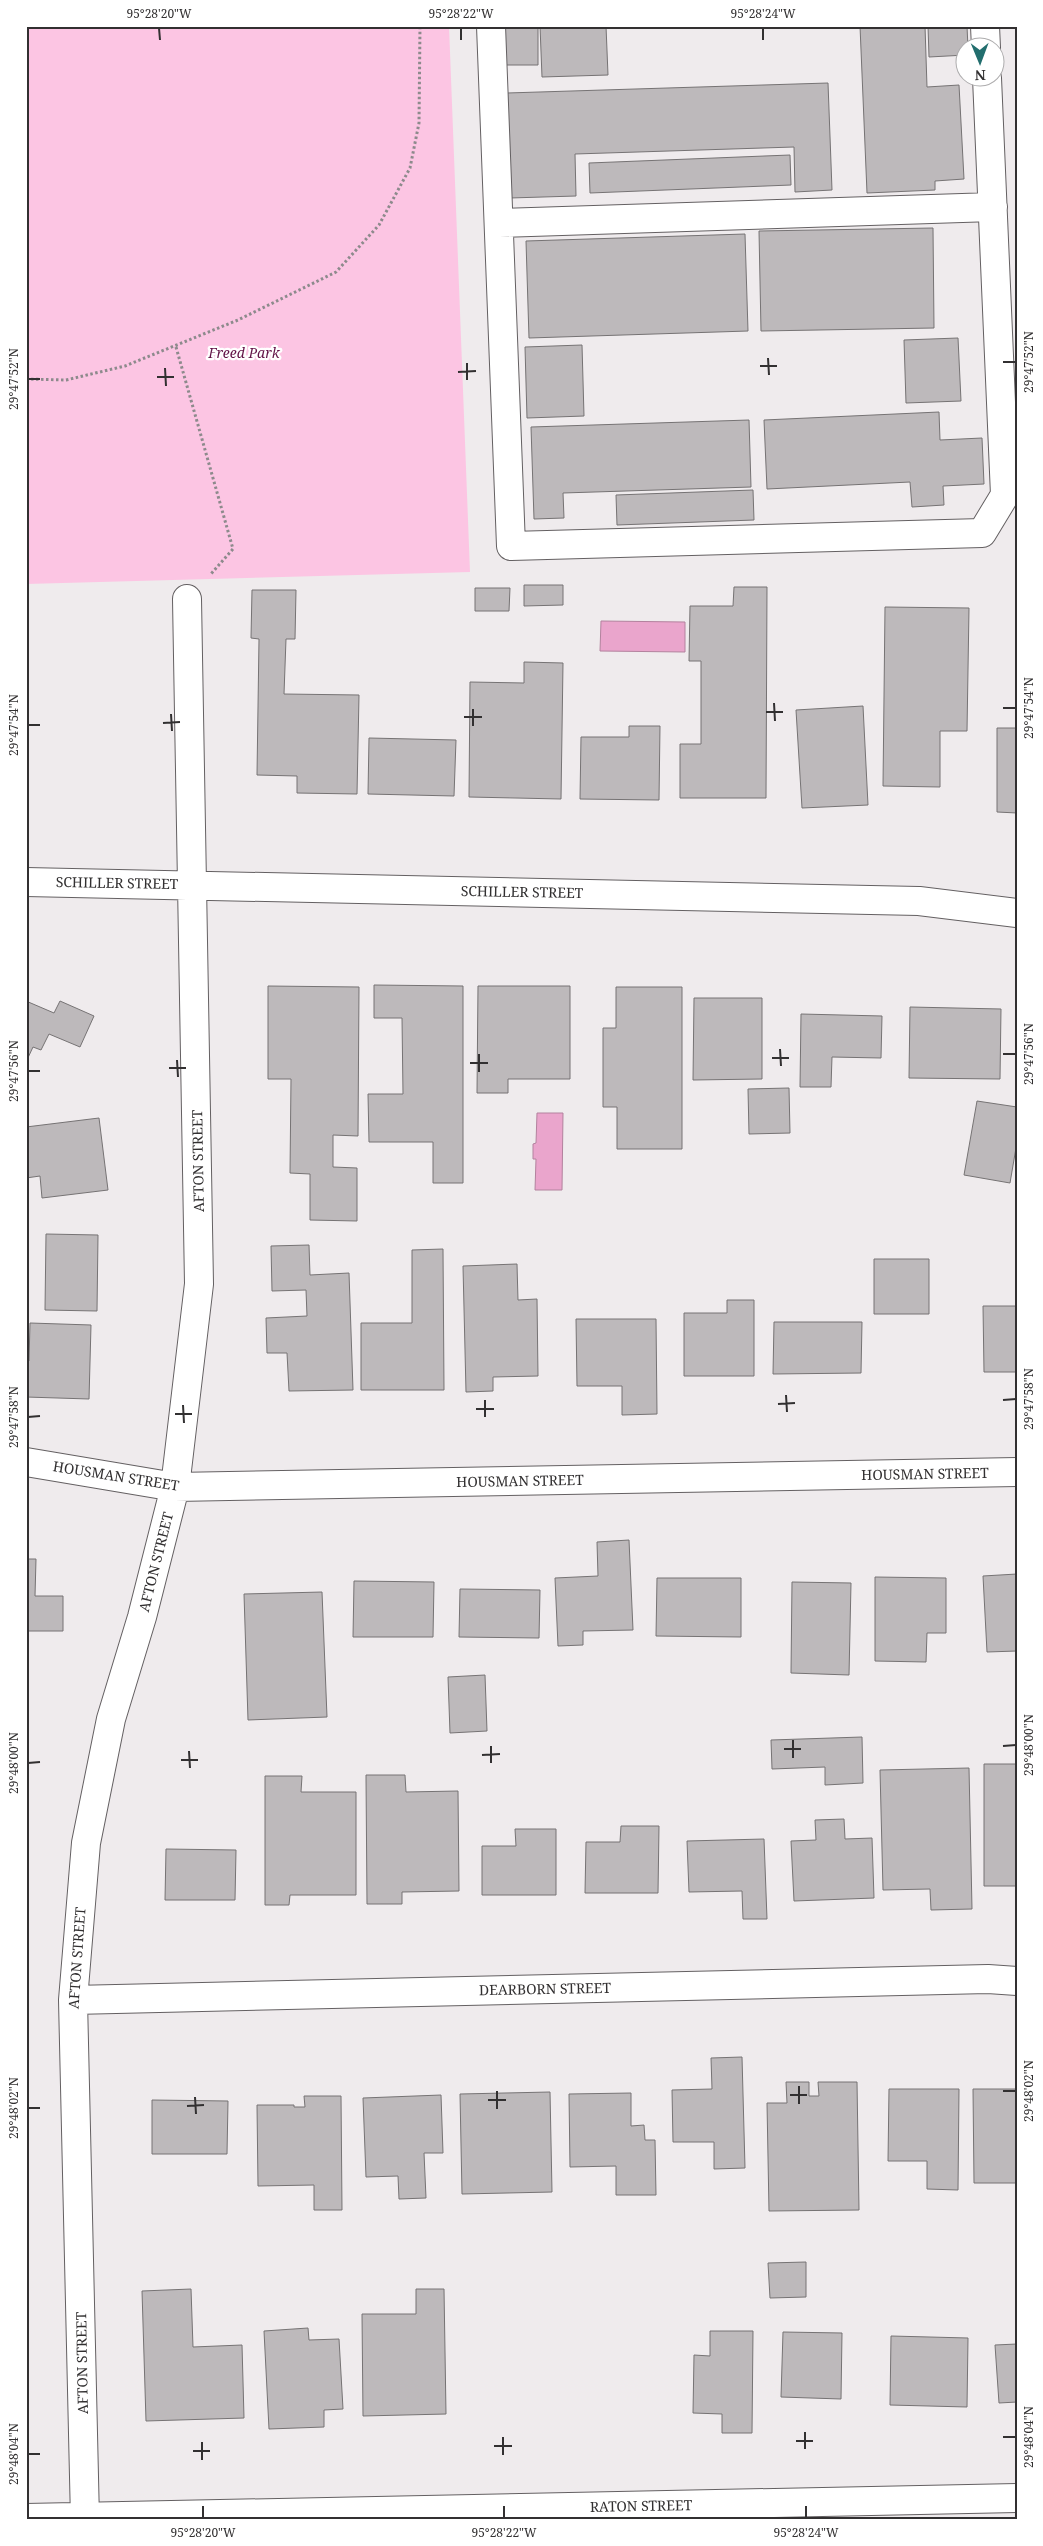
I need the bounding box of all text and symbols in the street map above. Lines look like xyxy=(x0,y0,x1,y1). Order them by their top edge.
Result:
text: 95°28'20"W xyxy=(126,5,192,22)
text: 95°28'22"W xyxy=(428,5,494,22)
text: 95°28'24"W xyxy=(730,5,796,22)
north arrow xyxy=(956,38,1006,88)
text: N xyxy=(975,66,986,85)
text: 29°47'52"N xyxy=(1020,331,1037,393)
park label: Freed Park xyxy=(207,343,281,362)
text: 29°47'52"N xyxy=(5,348,22,410)
text: 29°47'54"N xyxy=(1020,677,1037,739)
text: 29°47'54"N xyxy=(5,694,22,756)
street label: SCHILLER STREET xyxy=(56,872,179,893)
street label: SCHILLER STREET xyxy=(461,881,584,902)
text: 29°47'56"N xyxy=(1020,1023,1037,1085)
text: 29°47'56"N xyxy=(5,1040,22,1102)
street label: AFTON STREET xyxy=(187,1109,208,1212)
text: 29°47'58"N xyxy=(1020,1368,1037,1430)
text: 29°47'58"N xyxy=(5,1386,22,1448)
street label: HOUSMAN STREET xyxy=(52,1456,181,1495)
street label: HOUSMAN STREET xyxy=(861,1463,989,1484)
street label: HOUSMAN STREET xyxy=(456,1470,584,1491)
street label: AFTON STREET xyxy=(134,1510,177,1614)
text: 29°48'00"N xyxy=(1020,1714,1037,1776)
text: 29°48'00"N xyxy=(5,1732,22,1794)
street label: AFTON STREET xyxy=(63,1906,90,2010)
street label: DEARBORN STREET xyxy=(479,1978,612,1999)
text: 29°48'02"N xyxy=(1020,2060,1037,2122)
text: 29°48'02"N xyxy=(5,2077,22,2139)
street label: AFTON STREET xyxy=(71,2311,92,2414)
text: 29°48'04"N xyxy=(1020,2406,1037,2468)
text: 29°48'04"N xyxy=(5,2423,22,2485)
street label: RATON STREET xyxy=(590,2495,693,2516)
text: 95°28'20"W xyxy=(170,2524,236,2541)
text: 95°28'22"W xyxy=(471,2524,537,2541)
text: 95°28'24"W xyxy=(773,2524,839,2541)

